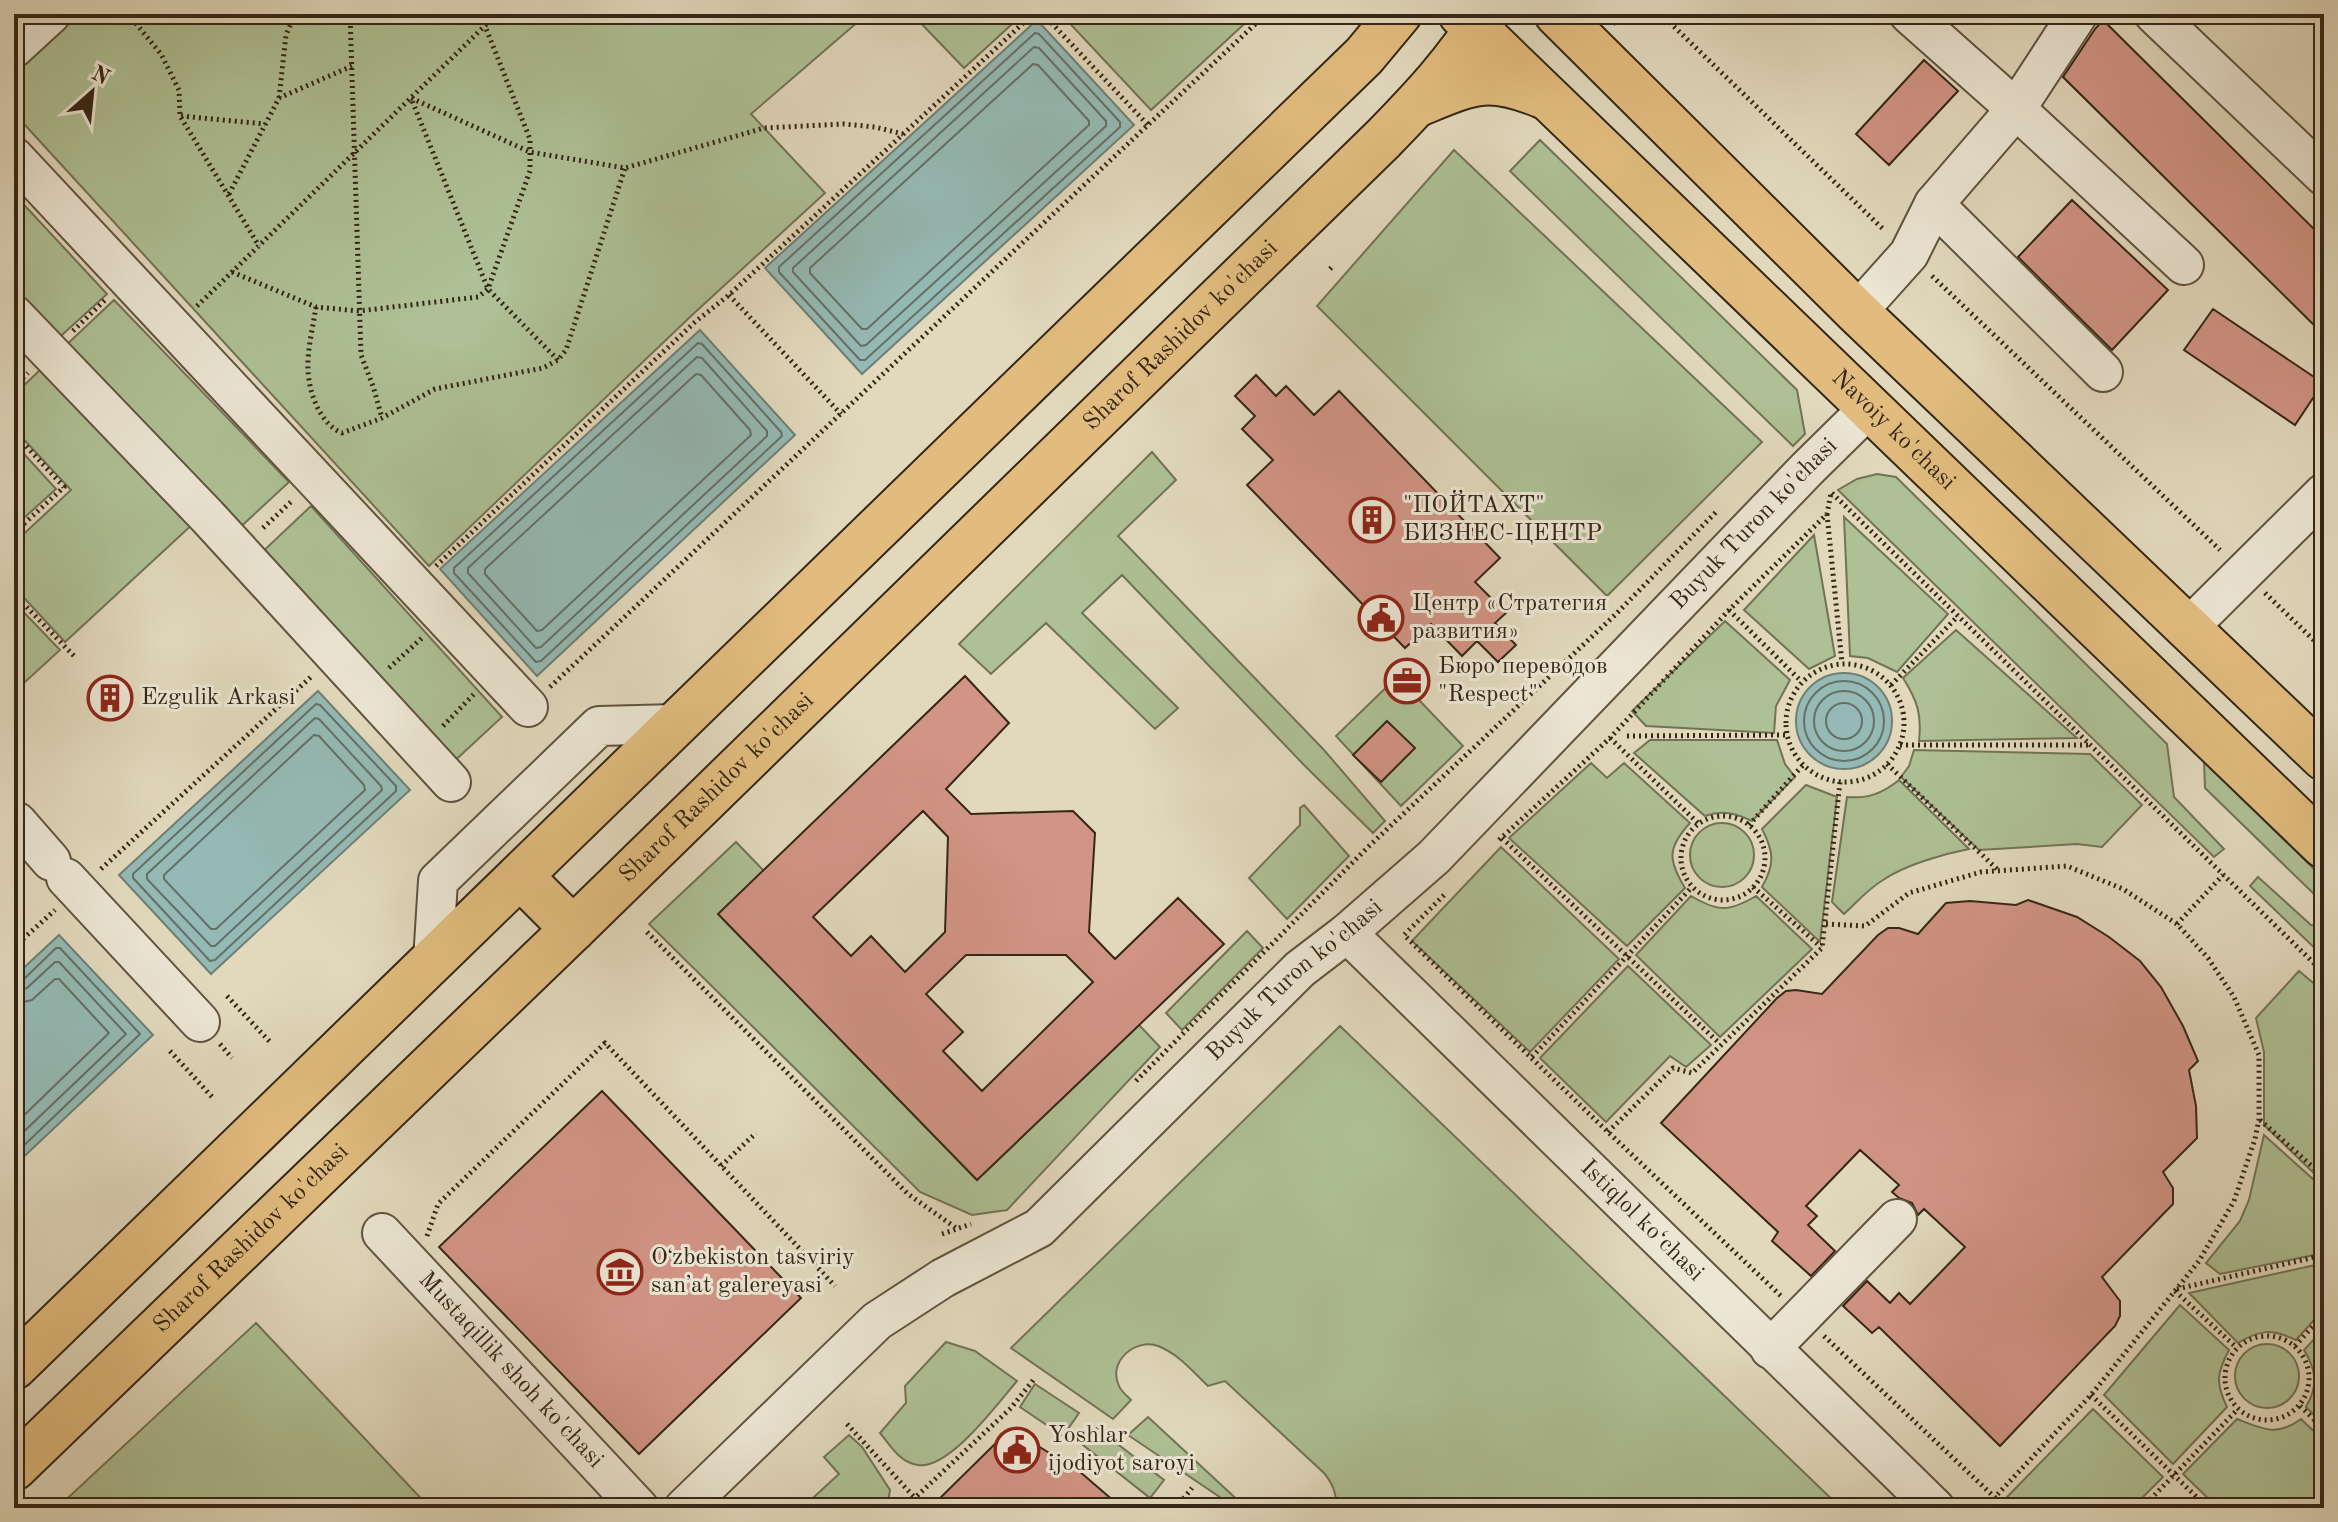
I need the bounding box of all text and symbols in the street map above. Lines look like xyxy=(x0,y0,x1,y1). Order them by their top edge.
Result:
north arrow xyxy=(52,52,132,132)
text: N xyxy=(88,62,113,90)
street label: Sharof Rashidov ko'chasi xyxy=(1079,236,1283,435)
street label: Navoiy ko'chasi xyxy=(1827,366,1959,495)
street label: Buyuk Turon ko'chasi xyxy=(1666,434,1842,615)
place label: "ПОЙТАХТ" БИЗНЕС-ЦЕНТР xyxy=(1403,489,1602,546)
building icon: "ПОЙТАХТ" БИЗНЕС-ЦЕНТР xyxy=(1348,496,1396,544)
place label: Центр «Стратегия развития» xyxy=(1412,592,1607,644)
public building icon: Центр «Стратегия развития» xyxy=(1357,594,1405,642)
place label: Бюро переводов "Respect" xyxy=(1438,655,1608,707)
office icon: Бюро переводов "Respect" xyxy=(1383,657,1431,705)
building icon: Ezgulik Arkasi xyxy=(86,674,134,722)
place label: Ezgulik Arkasi xyxy=(141,686,295,710)
street label: Sharof Rashidov ko'chasi xyxy=(616,689,819,888)
street label: Buyuk Turon ko'chasi xyxy=(1202,895,1388,1066)
street label: Sharof Rashidov ko'chasi xyxy=(149,1140,354,1338)
street label: Istiqlol ko‘chasi xyxy=(1575,1156,1708,1286)
place label: Oʻzbekiston tasviriy sanʼat galereyasi xyxy=(651,1246,855,1298)
museum icon: Oʻzbekiston tasviriy sanʼat galereyasi xyxy=(596,1248,644,1296)
street label: Mustaqillik shoh ko'chasi xyxy=(413,1268,607,1473)
place label: Yoshlar ijodiyot saroyi xyxy=(1048,1424,1195,1476)
public building icon: Yoshlar ijodiyot saroyi xyxy=(993,1426,1041,1474)

